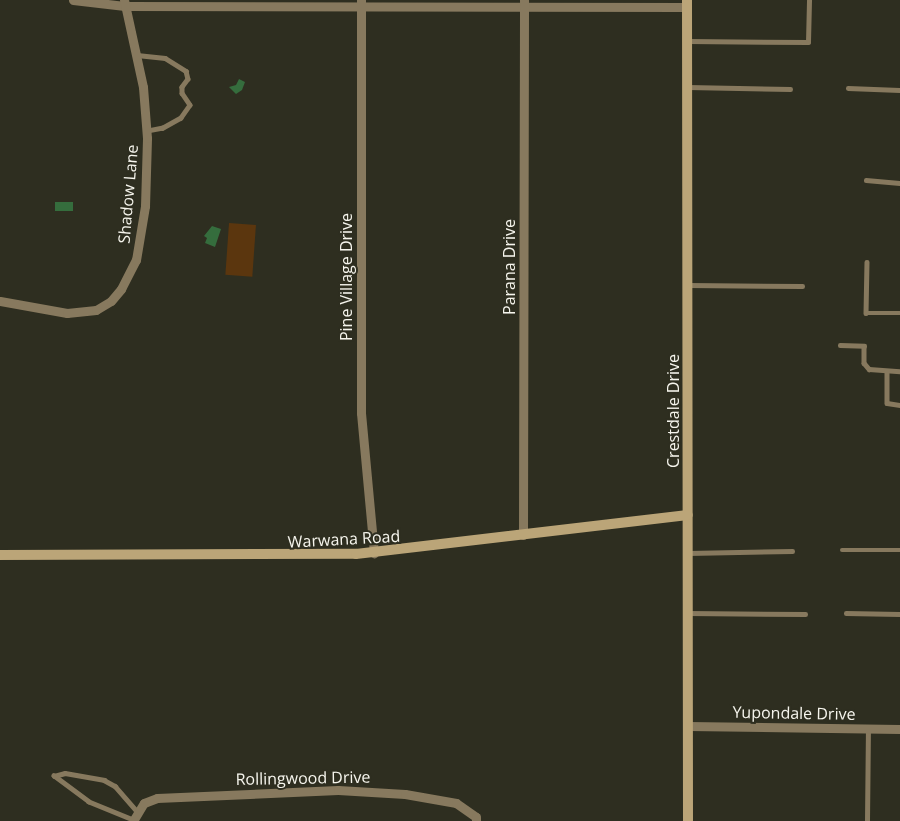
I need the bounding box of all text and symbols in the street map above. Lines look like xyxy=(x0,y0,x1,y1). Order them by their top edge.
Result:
street label: Shadow Lane xyxy=(114,144,142,244)
street label: Pine Village Drive xyxy=(336,213,356,341)
street label: Parana Drive xyxy=(499,219,519,315)
street label: Crestdale Drive xyxy=(663,354,683,468)
street label: Warwana Road xyxy=(287,526,401,552)
street label: Yupondale Drive xyxy=(732,702,856,724)
street label: Rollingwood Drive xyxy=(235,767,371,789)

